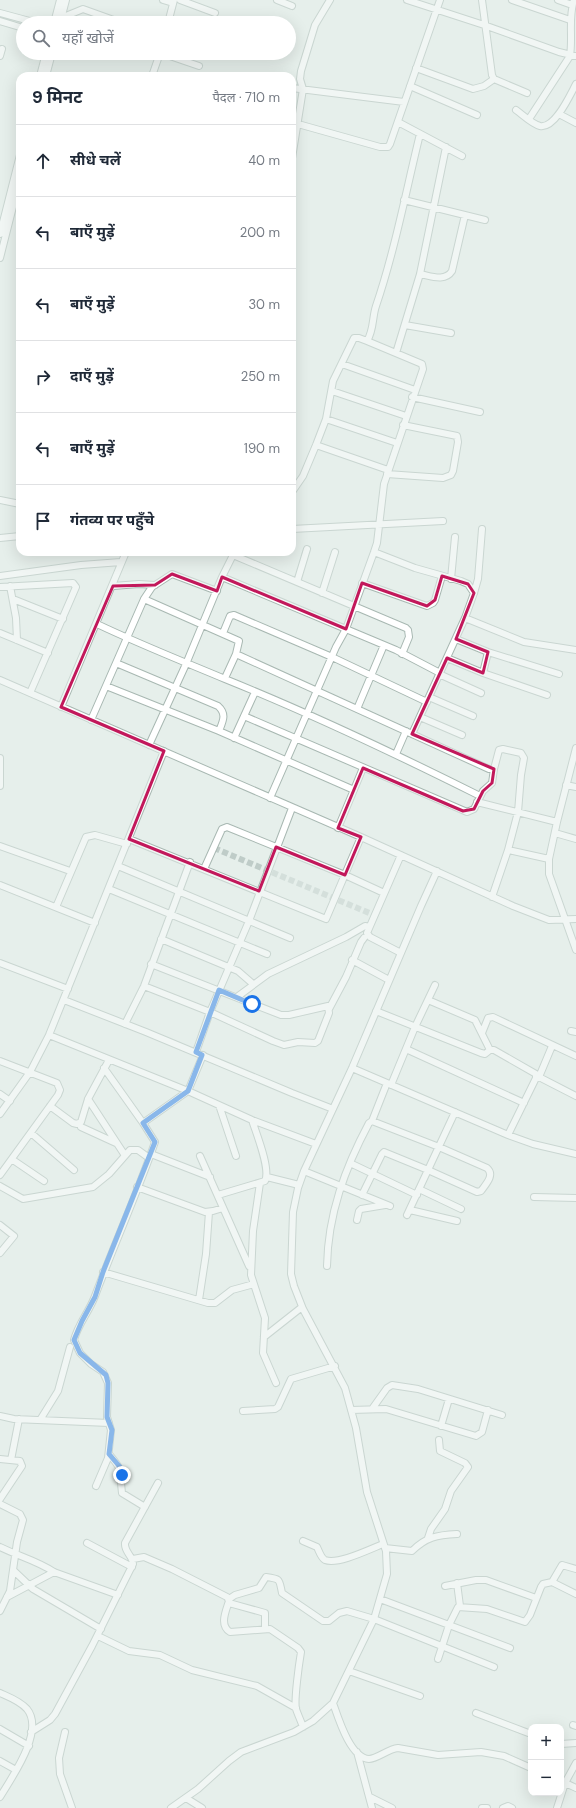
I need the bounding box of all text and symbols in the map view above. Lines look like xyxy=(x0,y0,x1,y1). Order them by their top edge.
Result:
search box xyxy=(16,16,296,60)
icon: search xyxy=(30,27,52,49)
text: यहाँ खोजें xyxy=(62,28,114,48)
text: 9 मिनट xyxy=(32,86,82,108)
text: पैदल · 710 m xyxy=(212,89,280,106)
icon: ahead xyxy=(32,150,54,172)
text: सीधे चलें xyxy=(70,150,121,170)
text: 40 m xyxy=(248,152,280,169)
icon: left xyxy=(32,222,54,244)
text: बाएँ मुड़ें xyxy=(70,222,115,242)
text: 200 m xyxy=(240,224,280,241)
icon: left xyxy=(32,294,54,316)
text: बाएँ मुड़ें xyxy=(70,294,115,314)
text: 30 m xyxy=(248,296,280,313)
icon: right xyxy=(32,366,54,388)
text: दाएँ मुड़ें xyxy=(70,366,114,386)
text: 250 m xyxy=(241,368,280,385)
icon: left xyxy=(32,438,54,460)
text: बाएँ मुड़ें xyxy=(70,438,115,458)
text: 190 m xyxy=(244,440,280,457)
icon: arrive xyxy=(32,510,54,532)
text: गंतव्य पर पहुँचे xyxy=(70,510,154,530)
route start xyxy=(243,995,261,1013)
route end xyxy=(113,1466,131,1484)
map controls xyxy=(528,1724,564,1796)
button: + xyxy=(528,1724,564,1760)
button: − xyxy=(528,1760,564,1796)

